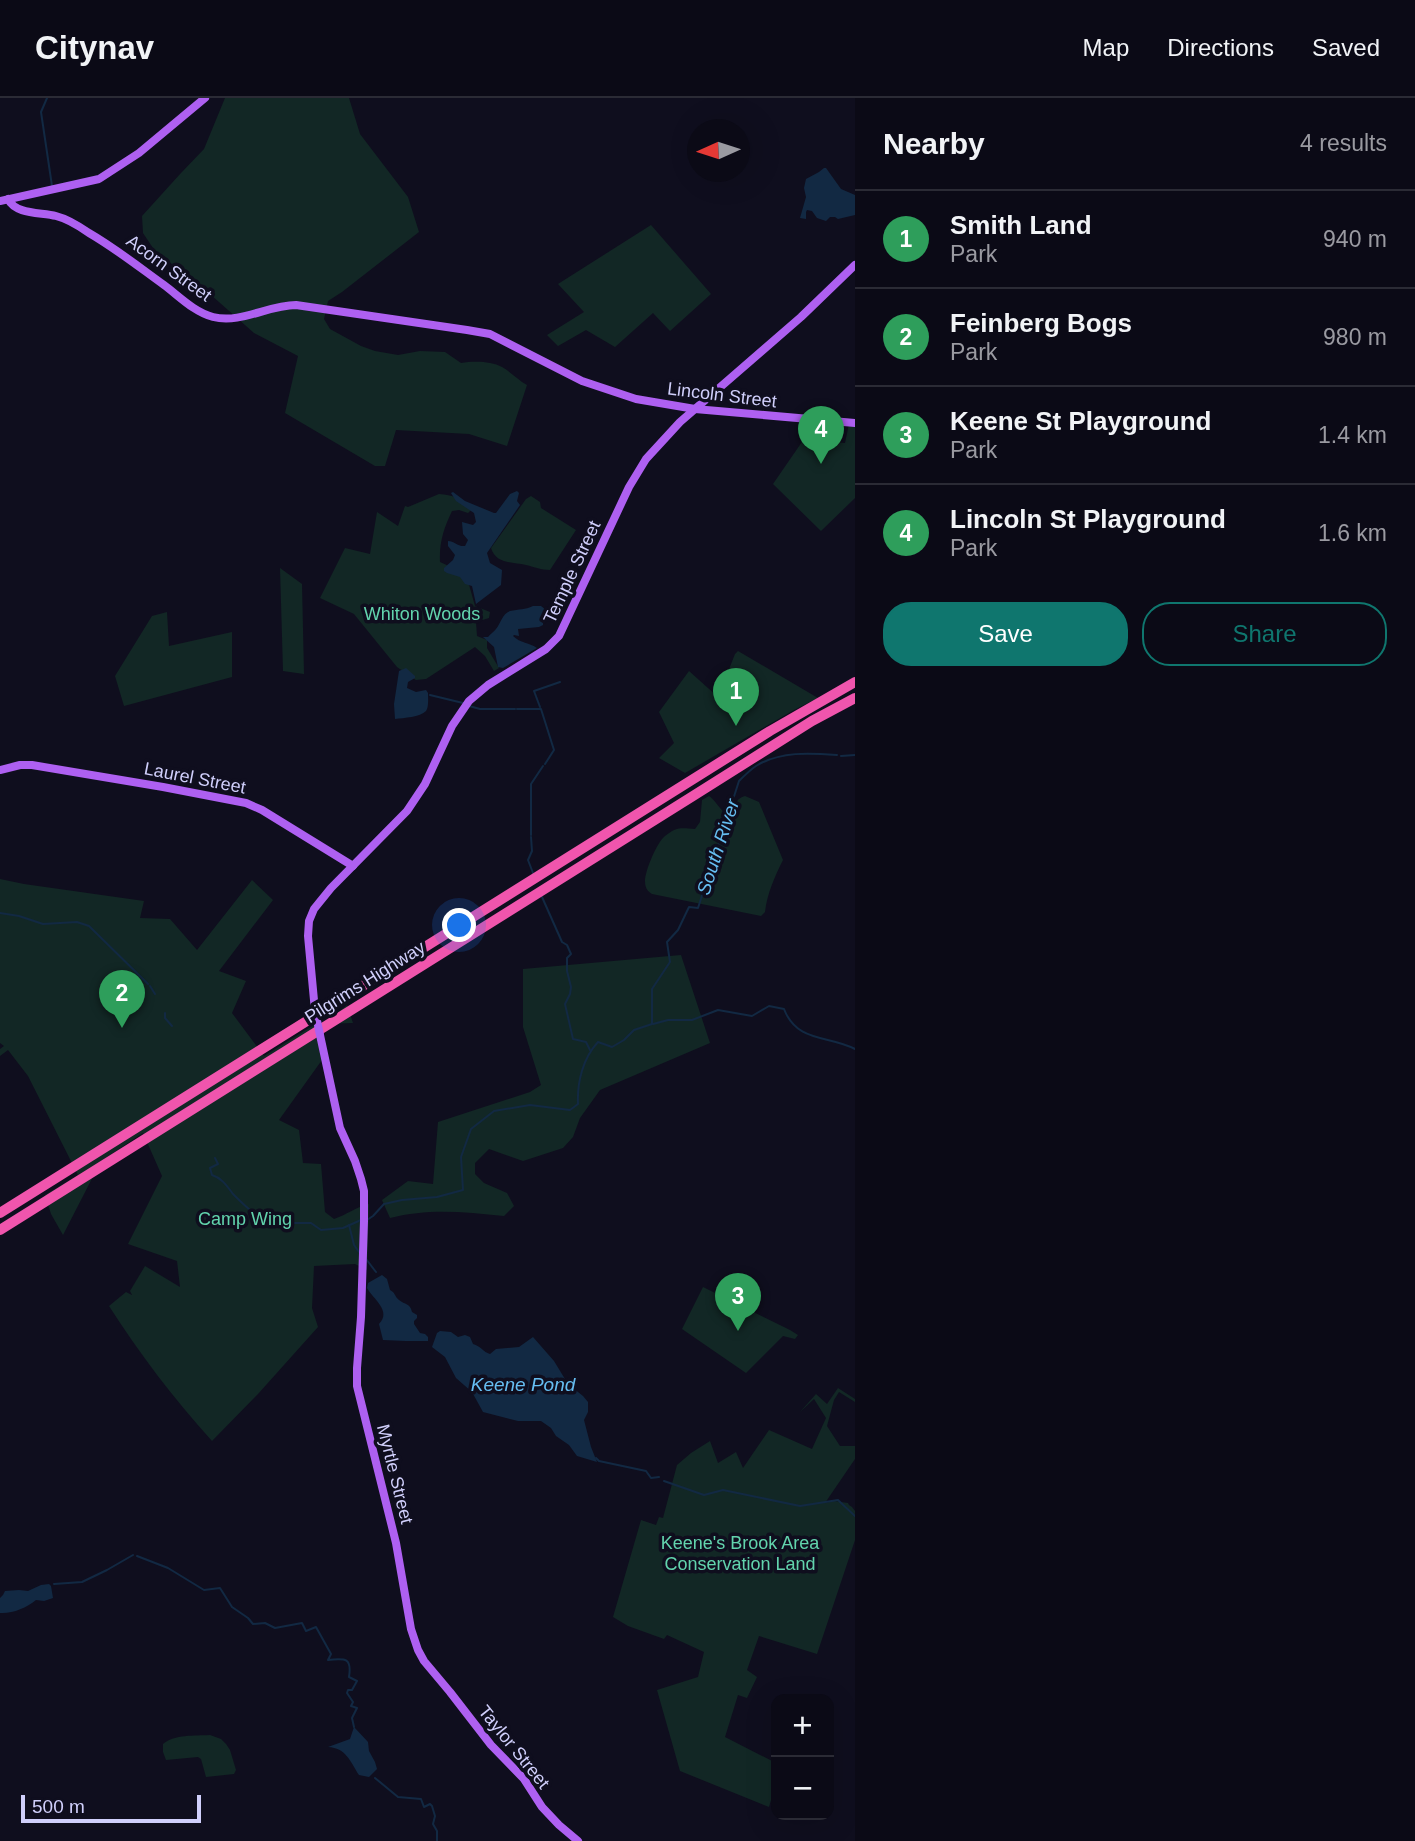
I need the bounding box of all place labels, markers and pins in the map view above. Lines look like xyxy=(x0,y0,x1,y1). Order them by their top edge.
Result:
pin: 4 xyxy=(798,406,844,464)
pin: 1 xyxy=(713,668,759,726)
pin: 2 xyxy=(99,970,145,1028)
pin: 3 xyxy=(715,1273,761,1331)

